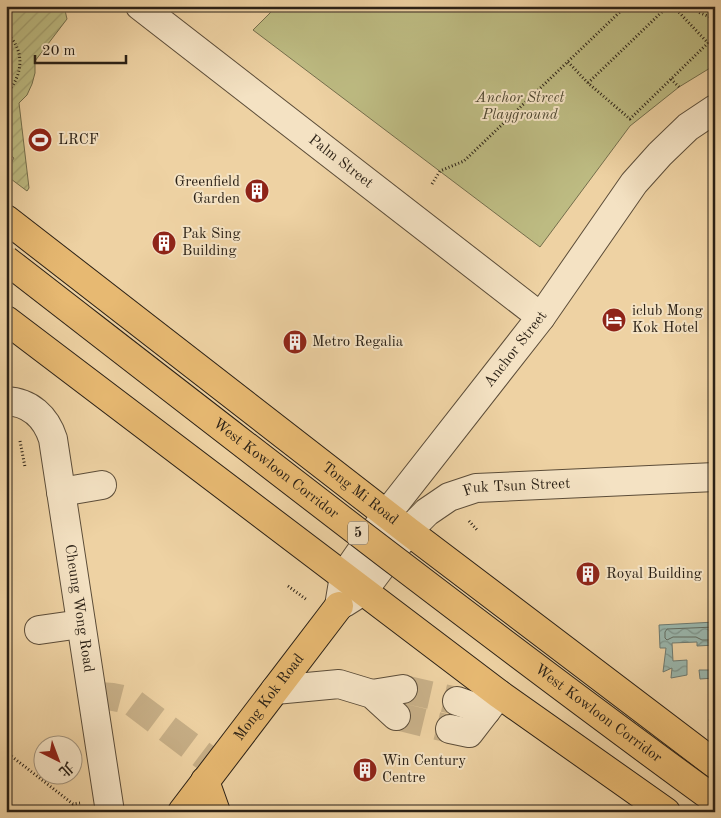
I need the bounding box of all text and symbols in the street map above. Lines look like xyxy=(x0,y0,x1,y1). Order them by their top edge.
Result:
scale bar xyxy=(35,32,126,64)
text: 20 m xyxy=(42,44,76,59)
park label: Anchor Street Playground xyxy=(475,91,565,123)
sports icon: LRCF xyxy=(27,127,53,153)
street label: Palm Street xyxy=(306,132,376,191)
place label: LRCF xyxy=(58,133,99,148)
place label: Greenfield Garden xyxy=(174,175,240,207)
building icon: Greenfield Garden xyxy=(244,178,270,204)
place label: Pak Sing Building xyxy=(182,227,241,259)
building icon: Pak Sing Building xyxy=(151,230,177,256)
place label: iclub Mong Kok Hotel xyxy=(632,304,703,336)
hotel icon: iclub Mong Kok Hotel xyxy=(601,307,627,333)
street label: Anchor Street xyxy=(482,309,550,390)
building icon: Metro Regalia xyxy=(282,329,308,355)
place label: Metro Regalia xyxy=(312,335,404,350)
street label: West Kowloon Corridor xyxy=(210,416,341,522)
street label: Tong Mi Road xyxy=(319,460,401,528)
street label: Fuk Tsun Street xyxy=(461,476,571,499)
road number: 5 xyxy=(348,522,368,544)
street label: Cheung Wong Road xyxy=(62,543,96,674)
building icon: Royal Building xyxy=(575,561,601,587)
place label: Royal Building xyxy=(606,567,702,582)
street label: Mong Kok Road xyxy=(232,651,307,744)
street label: West Kowloon Corridor xyxy=(532,662,665,766)
north arrow xyxy=(32,736,82,786)
place label: Win Century Centre xyxy=(382,754,466,786)
building icon: Win Century Centre xyxy=(352,757,378,783)
text: 北 xyxy=(56,759,77,780)

